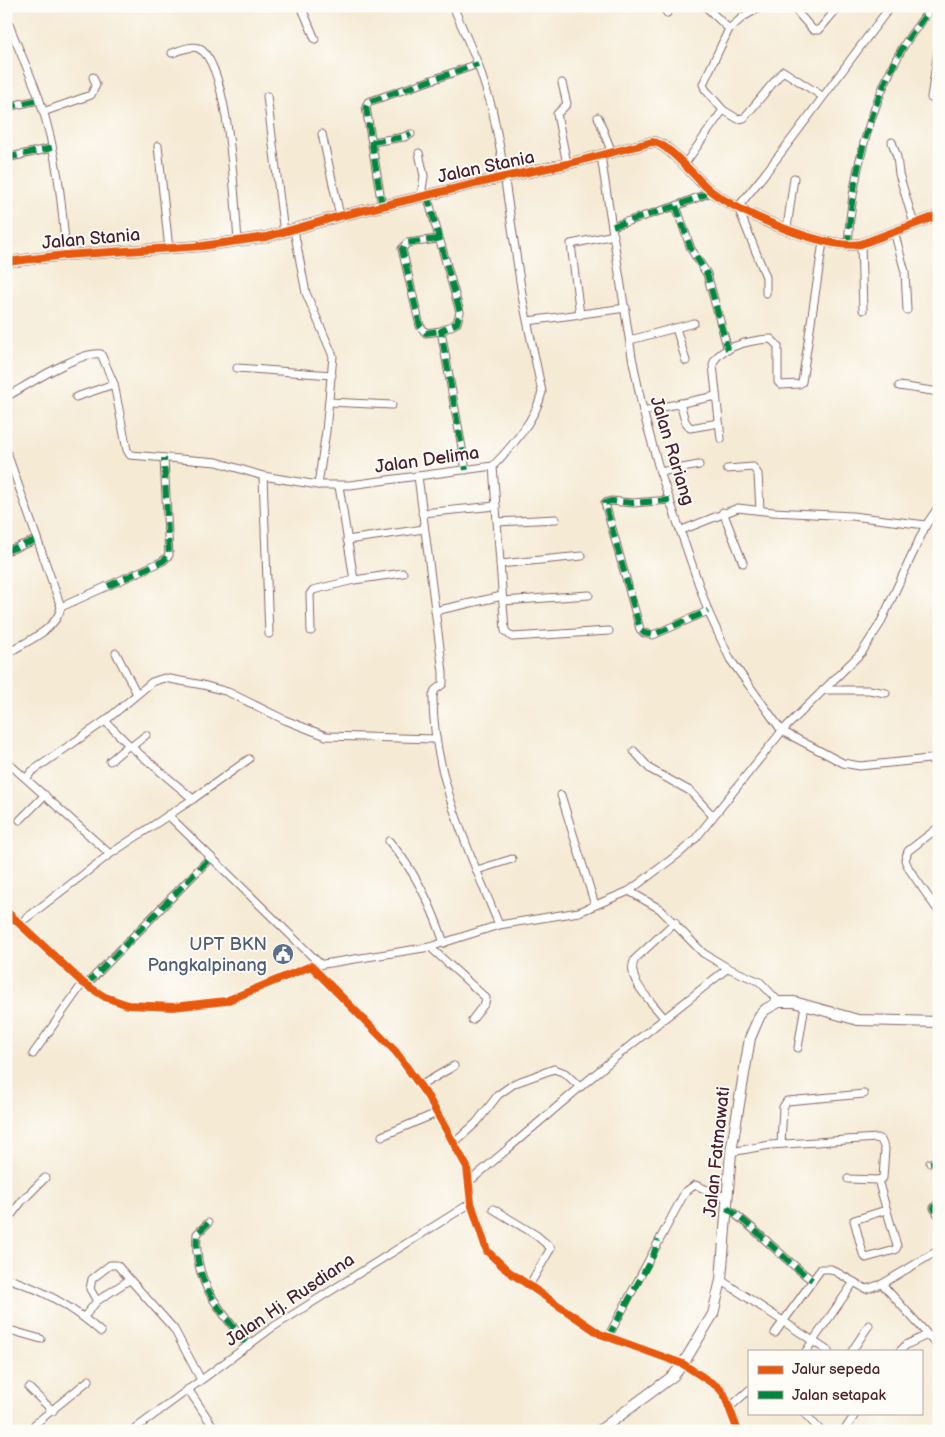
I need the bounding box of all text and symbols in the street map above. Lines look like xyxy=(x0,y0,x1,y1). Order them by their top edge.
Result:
street label: Jalan Stania xyxy=(436,146,536,188)
street label: Jalan Stania xyxy=(41,224,141,254)
street label: Jalan Rariang xyxy=(645,394,699,508)
street label: Jalan Delima xyxy=(373,442,481,478)
place label: UPT BKN Pangkalpinang xyxy=(147,934,267,976)
public building icon: UPT BKN Pangkalpinang xyxy=(271,942,295,966)
street label: Jalan Fatmawati xyxy=(700,1086,734,1218)
street label: Jalan Hj. Rusdiana xyxy=(222,1249,358,1351)
legend xyxy=(748,1350,922,1414)
text: Jalur sepeda xyxy=(792,1360,880,1379)
text: Jalan setapak xyxy=(792,1386,886,1405)

